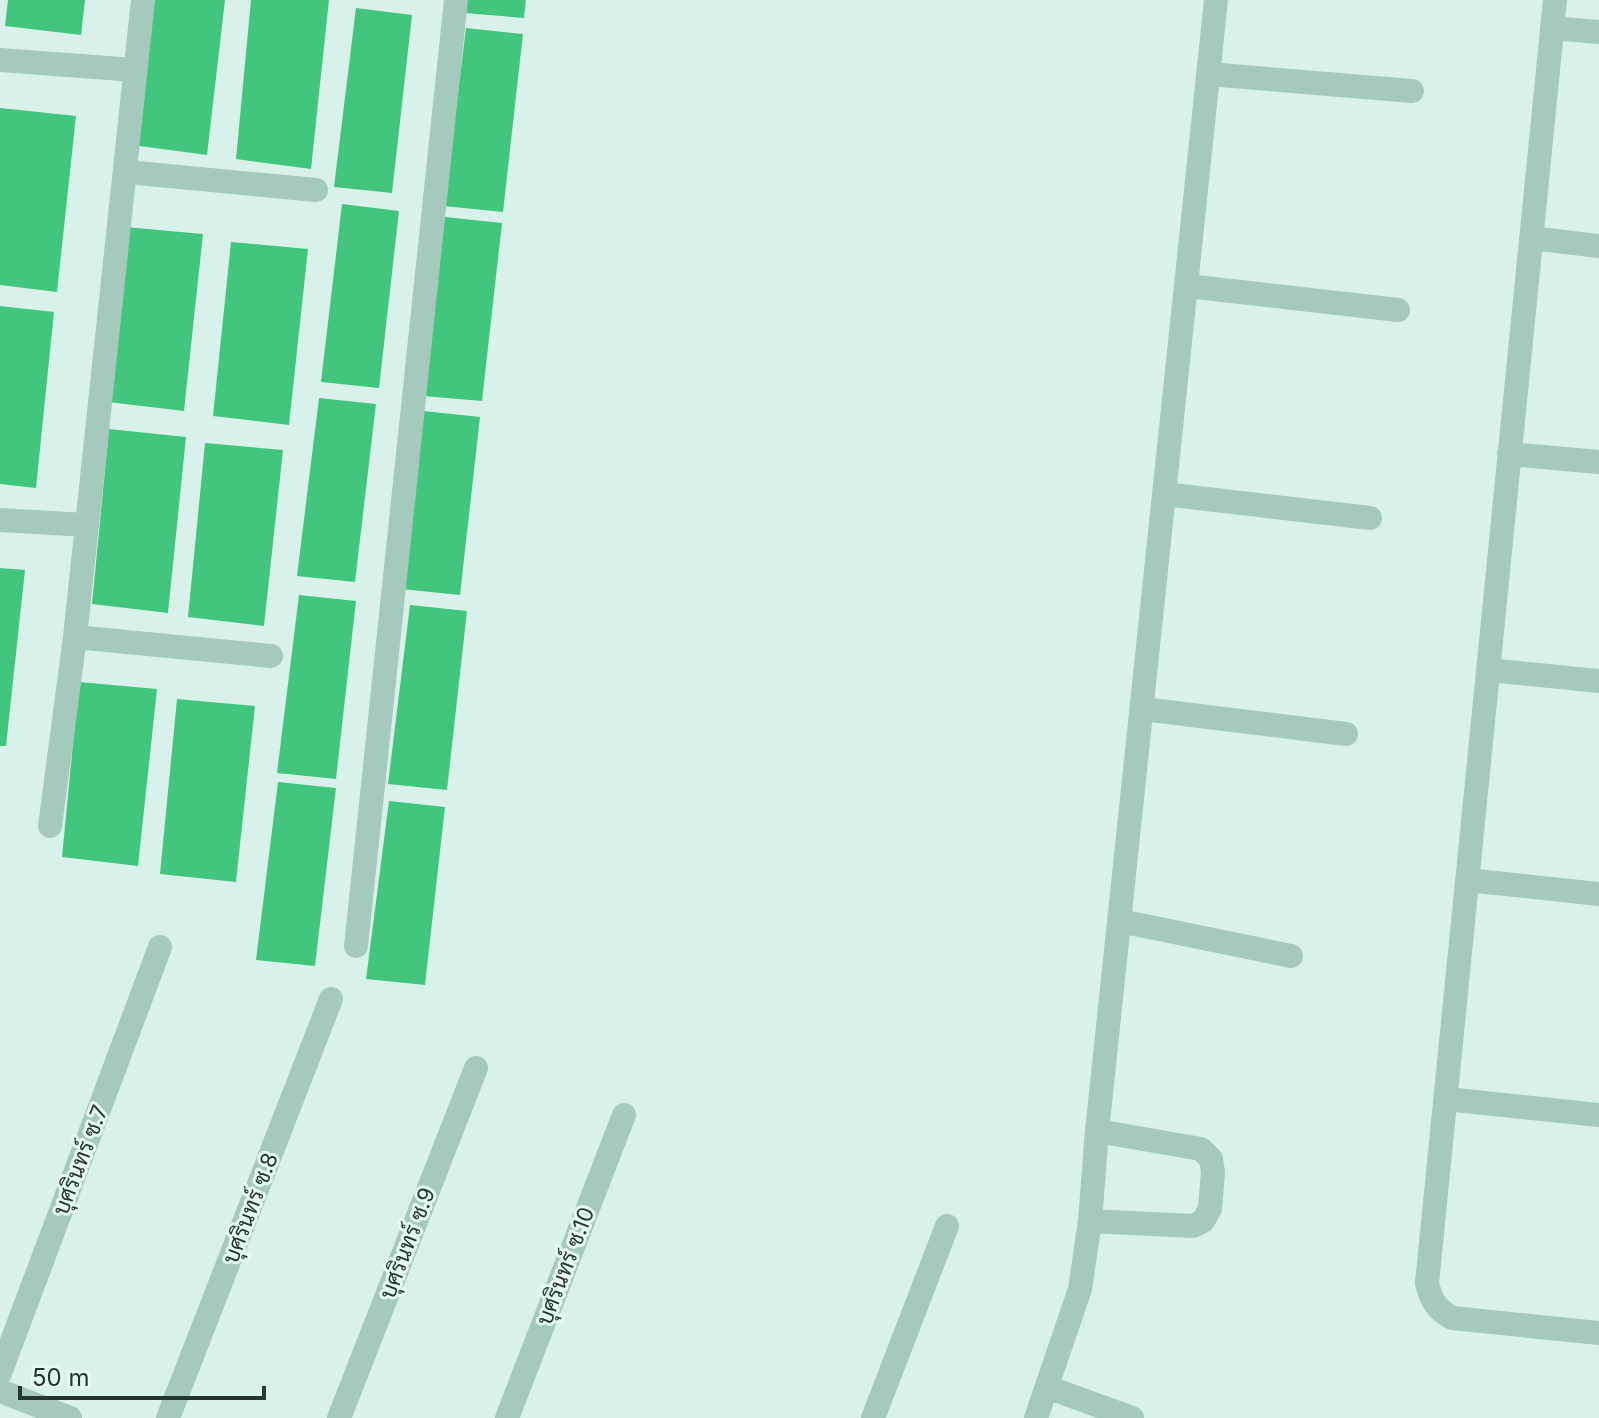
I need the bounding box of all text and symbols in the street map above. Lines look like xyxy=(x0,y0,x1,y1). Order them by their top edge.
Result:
street label: บุศรินทร์ ซ.7 xyxy=(46,1101,116,1220)
street label: บุศรินทร์ ซ.8 xyxy=(216,1149,286,1268)
street label: บุศรินทร์ ซ.9 xyxy=(373,1183,443,1303)
street label: บุศรินทร์ ซ.10 xyxy=(530,1203,602,1330)
scale bar xyxy=(20,1350,264,1400)
text: 50 m xyxy=(32,1363,90,1392)

